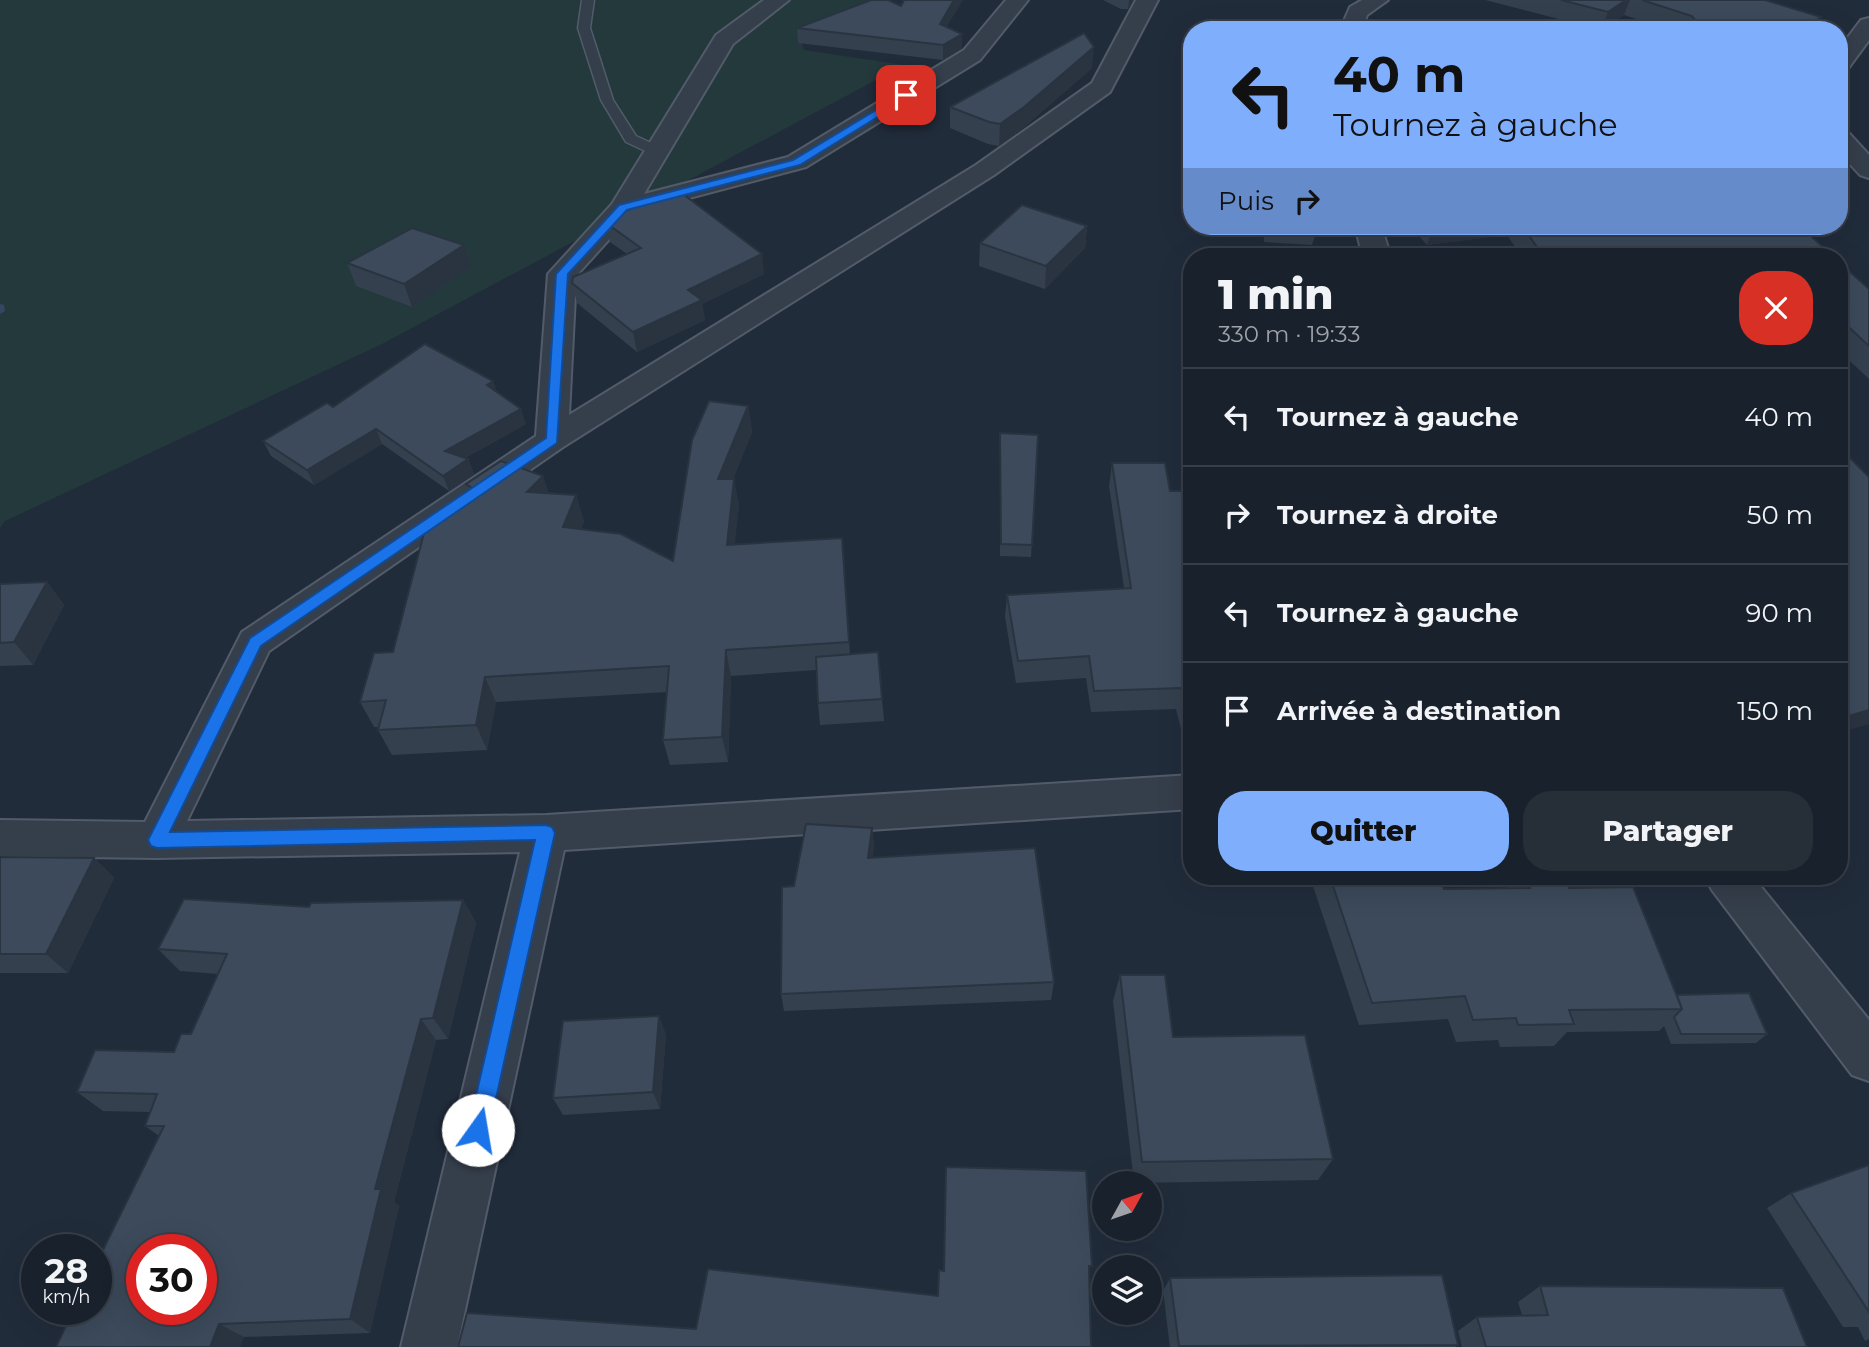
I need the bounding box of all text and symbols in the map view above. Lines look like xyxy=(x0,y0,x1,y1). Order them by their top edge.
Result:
text: 40 m xyxy=(1333,45,1465,104)
icon: left xyxy=(1218,49,1309,140)
pin xyxy=(876,65,936,125)
icon: arrive xyxy=(887,76,925,114)
text: Tournez à gauche xyxy=(1333,105,1618,144)
icon: right xyxy=(1288,182,1326,220)
text: Puis xyxy=(1218,185,1274,217)
text: 1 min xyxy=(1218,268,1334,320)
button: close xyxy=(1739,271,1813,345)
text: 330 m · 19:33 xyxy=(1218,320,1360,348)
icon: left xyxy=(1218,398,1256,436)
text: Tournez à gauche xyxy=(1277,401,1519,433)
text: 40 m xyxy=(1744,401,1813,433)
icon: right xyxy=(1218,496,1256,534)
text: Tournez à droite xyxy=(1277,499,1498,531)
text: 50 m xyxy=(1747,499,1813,531)
icon: left xyxy=(1218,594,1256,632)
text: Tournez à gauche xyxy=(1277,597,1519,629)
text: 90 m xyxy=(1746,597,1813,629)
icon: arrive xyxy=(1218,692,1256,730)
text: Arrivée à destination xyxy=(1277,695,1561,727)
text: 150 m xyxy=(1737,695,1813,727)
button: Quitter xyxy=(1218,791,1509,871)
button: Partager xyxy=(1523,791,1813,871)
position arrow xyxy=(441,1093,515,1167)
north arrow xyxy=(1092,1171,1162,1241)
map controls xyxy=(1092,1171,1162,1325)
speed limit sign: 30 xyxy=(126,1234,217,1325)
text: 28 xyxy=(45,1249,88,1292)
button: layers xyxy=(1092,1255,1162,1325)
text: km/h xyxy=(42,1286,91,1308)

